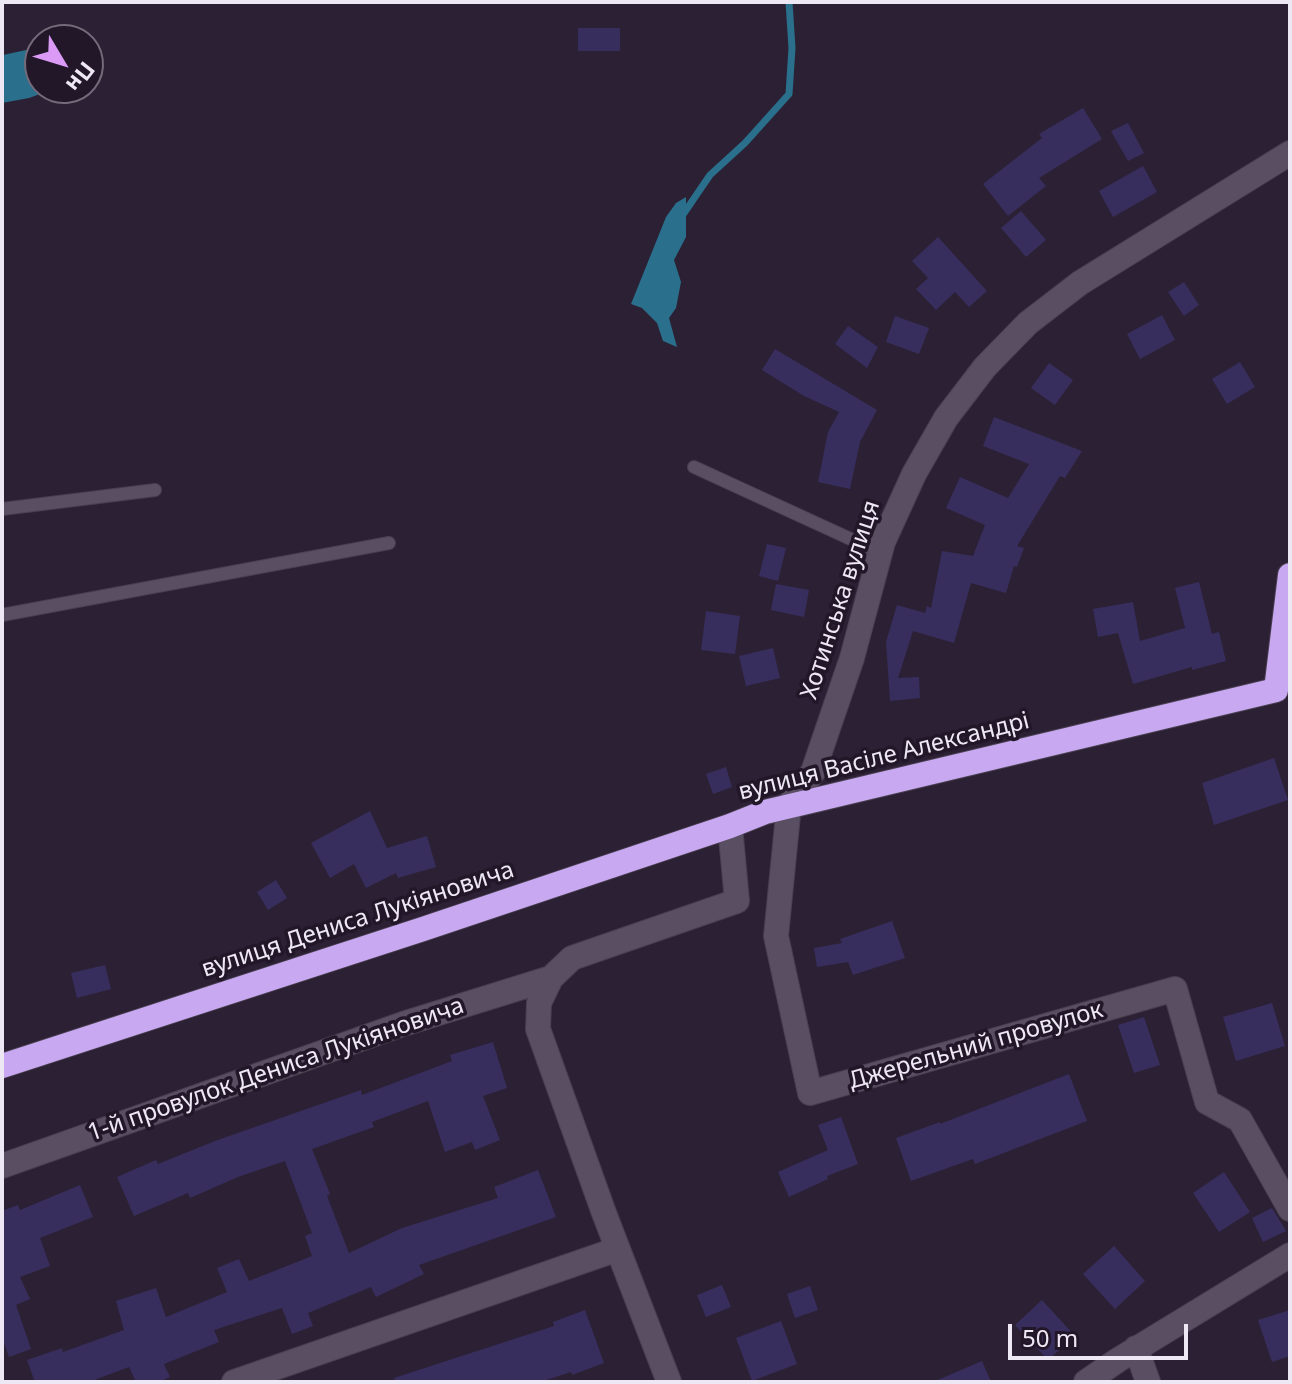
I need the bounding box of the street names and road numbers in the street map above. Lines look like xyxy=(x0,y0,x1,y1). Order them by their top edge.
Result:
street label: Хотинська вулиця xyxy=(795,497,887,703)
street label: вулиця Васіле Александрі xyxy=(736,707,1032,807)
street label: вулиця Дениса Лукіяновича xyxy=(198,856,518,984)
street label: 1-й провулок Дениса Лукіяновича xyxy=(84,992,468,1148)
street label: Джерельний провулок xyxy=(846,996,1106,1096)

